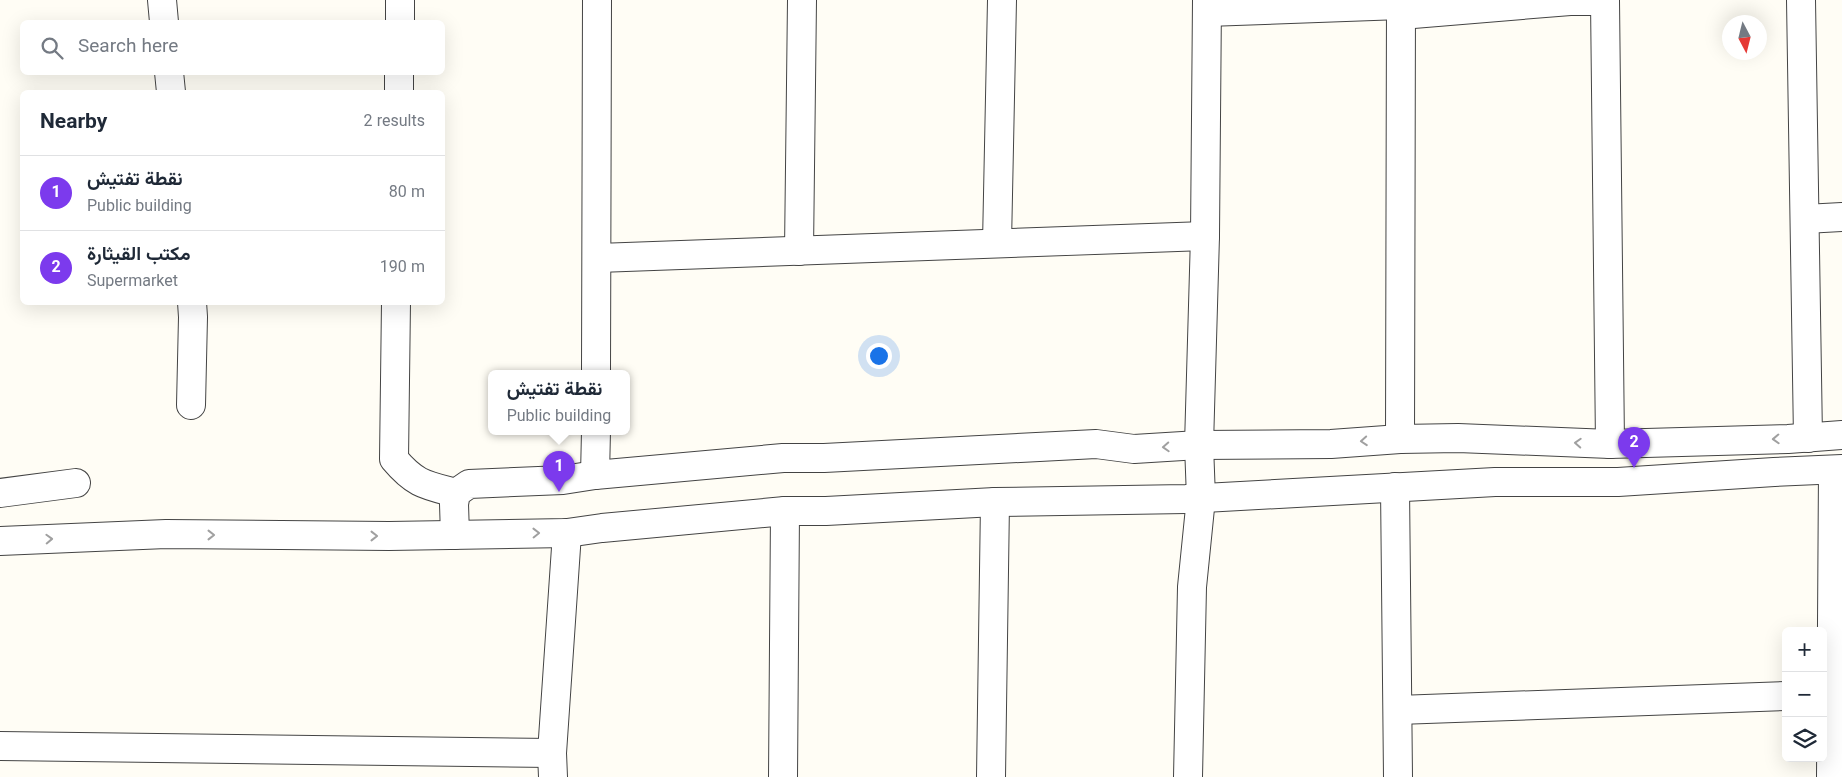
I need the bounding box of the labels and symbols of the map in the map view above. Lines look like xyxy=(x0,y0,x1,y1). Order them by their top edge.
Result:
north arrow xyxy=(1722,15,1767,60)
your location xyxy=(866,343,892,369)
pin: 2 xyxy=(1618,427,1650,468)
one-way arrow xyxy=(1772,434,1780,444)
one-way arrow xyxy=(1359,436,1367,447)
one-way arrow xyxy=(1574,438,1582,449)
one-way arrow xyxy=(1162,442,1170,453)
pin: 1 xyxy=(543,451,575,492)
one-way arrow xyxy=(532,528,540,539)
one-way arrow xyxy=(208,530,215,540)
one-way arrow xyxy=(370,531,378,541)
one-way arrow xyxy=(45,534,53,545)

